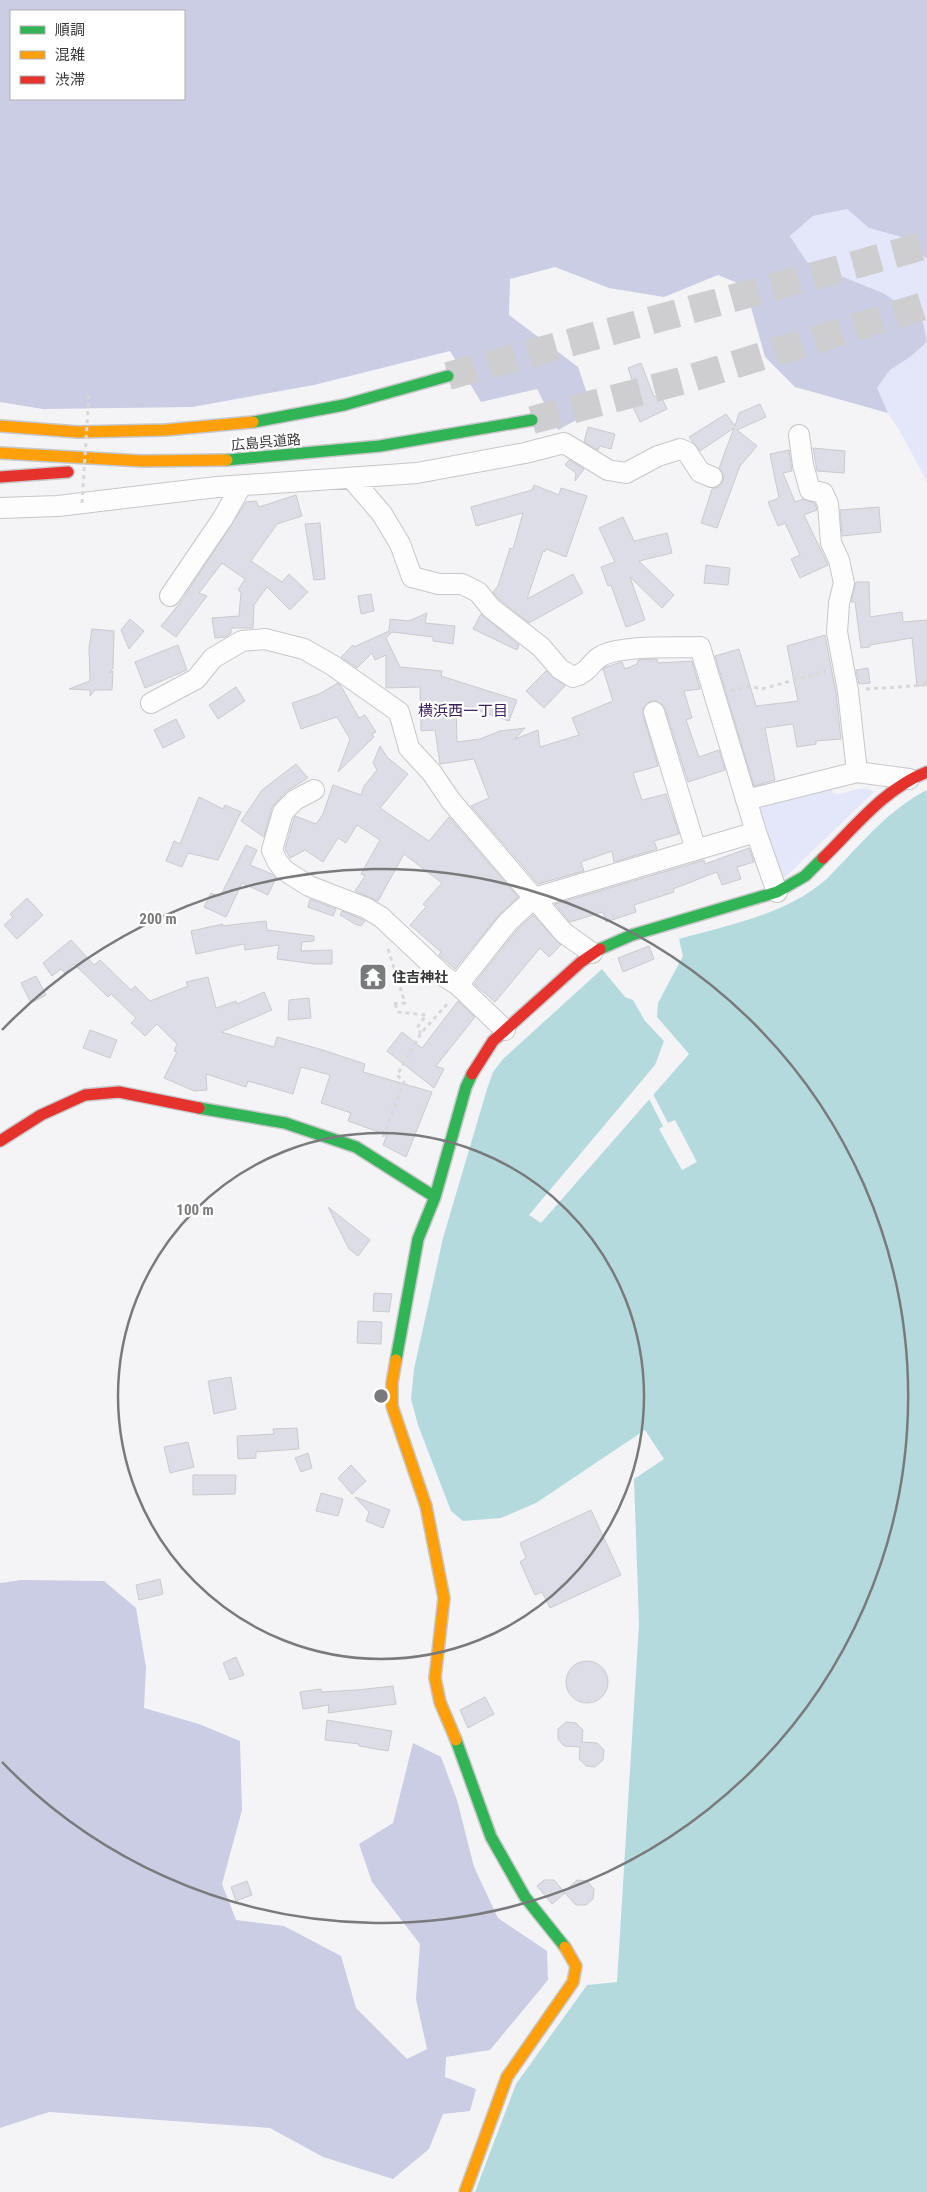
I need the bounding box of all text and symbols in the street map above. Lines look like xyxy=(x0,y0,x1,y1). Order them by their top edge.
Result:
legend xyxy=(10,10,185,100)
text: 順調 xyxy=(55,21,85,39)
text: 混雑 xyxy=(55,46,85,64)
text: 渋滞 xyxy=(55,71,85,89)
street label: 広島呉道路 xyxy=(230,431,302,453)
district label: 横浜西一丁目 xyxy=(418,702,508,720)
text: 200 m xyxy=(139,910,177,928)
temple icon: 住吉神社 xyxy=(358,962,388,992)
place label: 住吉神社 xyxy=(392,969,448,985)
text: 100 m xyxy=(176,1201,214,1219)
centre of rings xyxy=(372,1387,390,1405)

